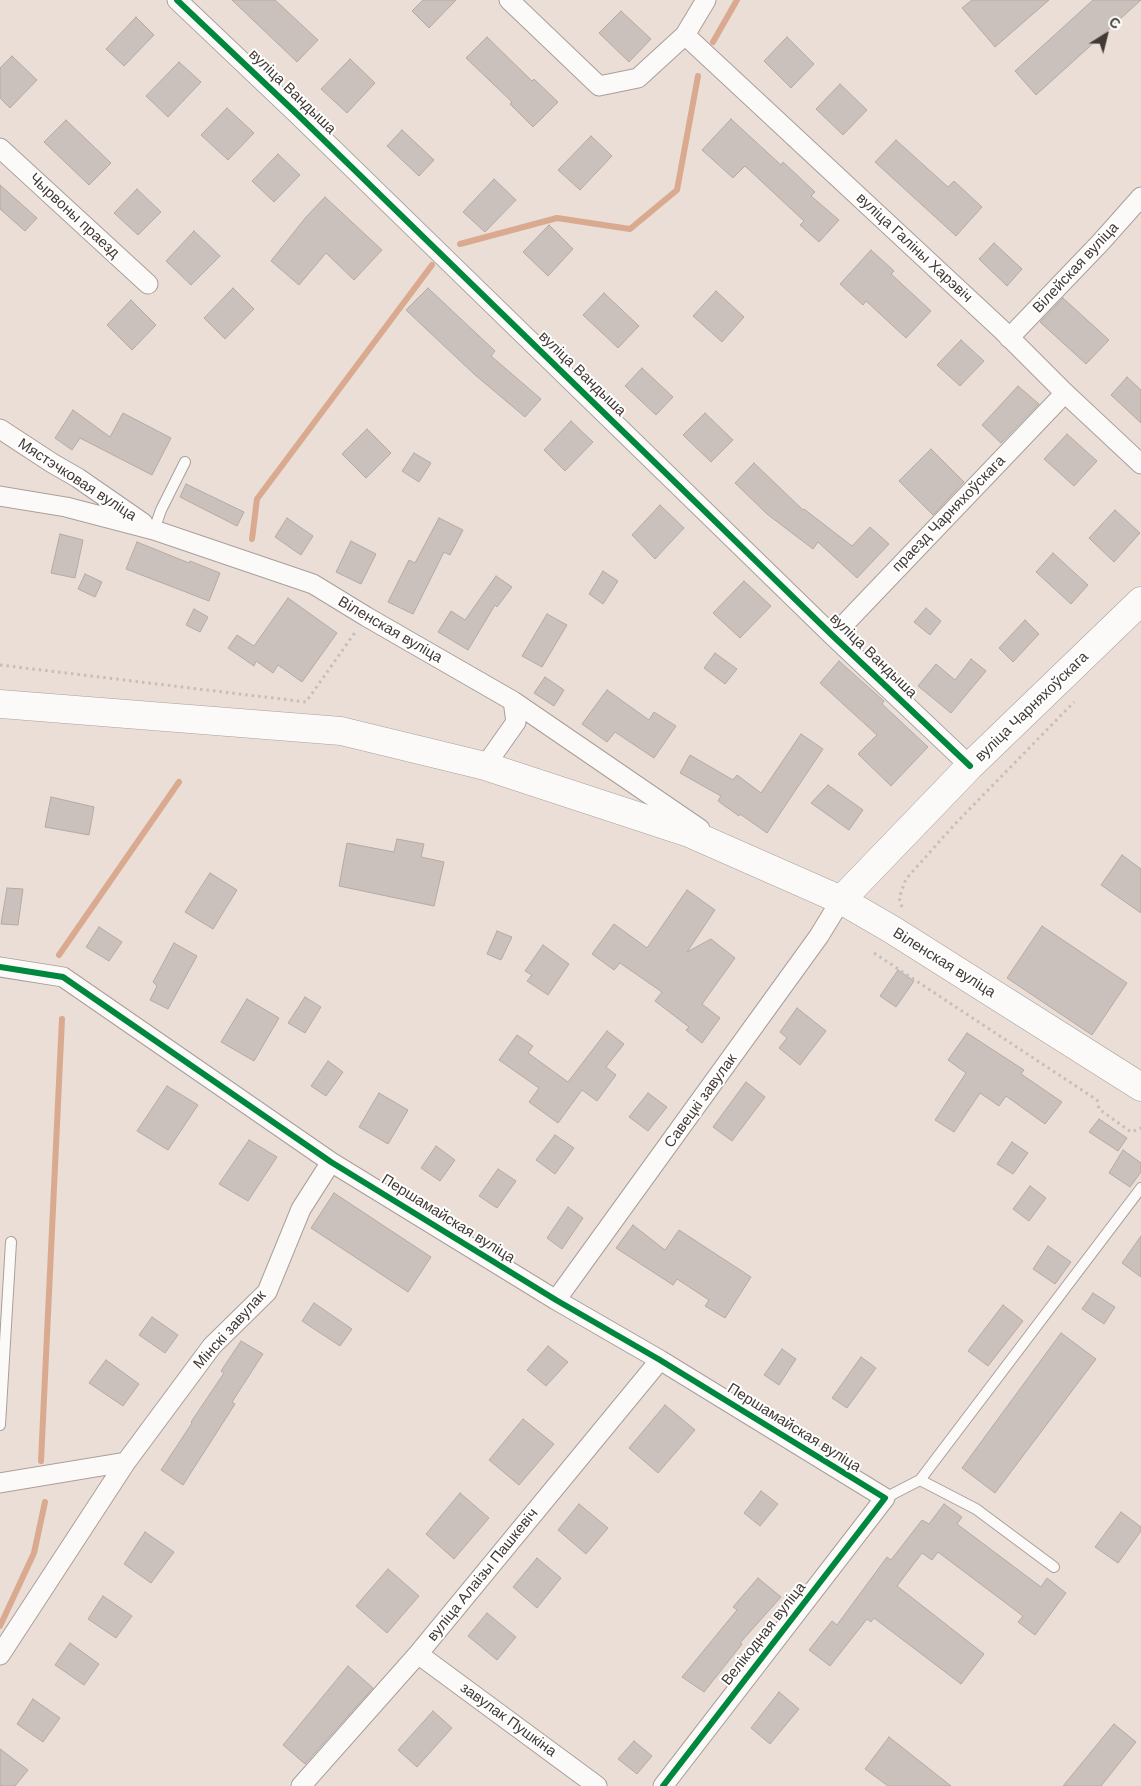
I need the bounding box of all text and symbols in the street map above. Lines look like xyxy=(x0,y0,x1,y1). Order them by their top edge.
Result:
north arrow xyxy=(1081,10,1131,60)
text: С xyxy=(1106,13,1124,32)
street label: вуліца Вандыша xyxy=(245,46,339,138)
street label: Чырвоны праезд xyxy=(25,170,123,262)
street label: вуліца Галіны Харэвіч xyxy=(852,189,976,307)
street label: Вілейская вуліца xyxy=(1029,219,1123,317)
street label: вуліца Вандыша xyxy=(535,328,629,420)
street label: Мястэчковая вуліца xyxy=(14,435,140,525)
street label: праезд Чарняхоўскага xyxy=(889,452,1009,576)
street label: Віленская вуліца xyxy=(335,593,445,667)
street label: вуліца Вандыша xyxy=(826,610,920,702)
street label: вуліца Чарняхоўскага xyxy=(972,648,1092,766)
street label: Віленская вуліца xyxy=(889,924,999,1002)
street label: Савецкі завулак xyxy=(661,1050,741,1152)
street label: Першамайская вуліца xyxy=(378,1171,518,1267)
street label: Мінскі завулак xyxy=(190,1287,270,1373)
street label: Першамайская вуліца xyxy=(724,1380,864,1476)
street label: вуліца Алаізы Пашкевіч xyxy=(424,1505,542,1645)
street label: Велікодная вуліца xyxy=(718,1579,810,1689)
street label: завулак Пушкіна xyxy=(456,1679,560,1761)

